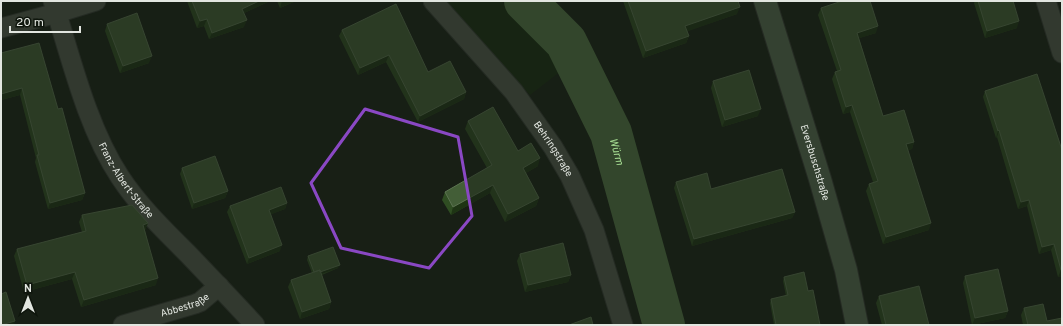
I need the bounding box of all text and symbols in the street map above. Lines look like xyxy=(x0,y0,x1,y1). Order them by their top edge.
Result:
scale bar xyxy=(10,8,80,34)
text: 20 m xyxy=(16,15,44,31)
street label: Behringstraße xyxy=(530,119,576,179)
street label: Eversbuschstraße xyxy=(797,123,832,202)
water label: Würm xyxy=(606,137,627,167)
street label: Franz-Albert-Straße xyxy=(95,140,156,221)
north arrow xyxy=(8,278,48,318)
text: N xyxy=(24,282,32,296)
street label: Abbestraße xyxy=(159,290,212,320)

